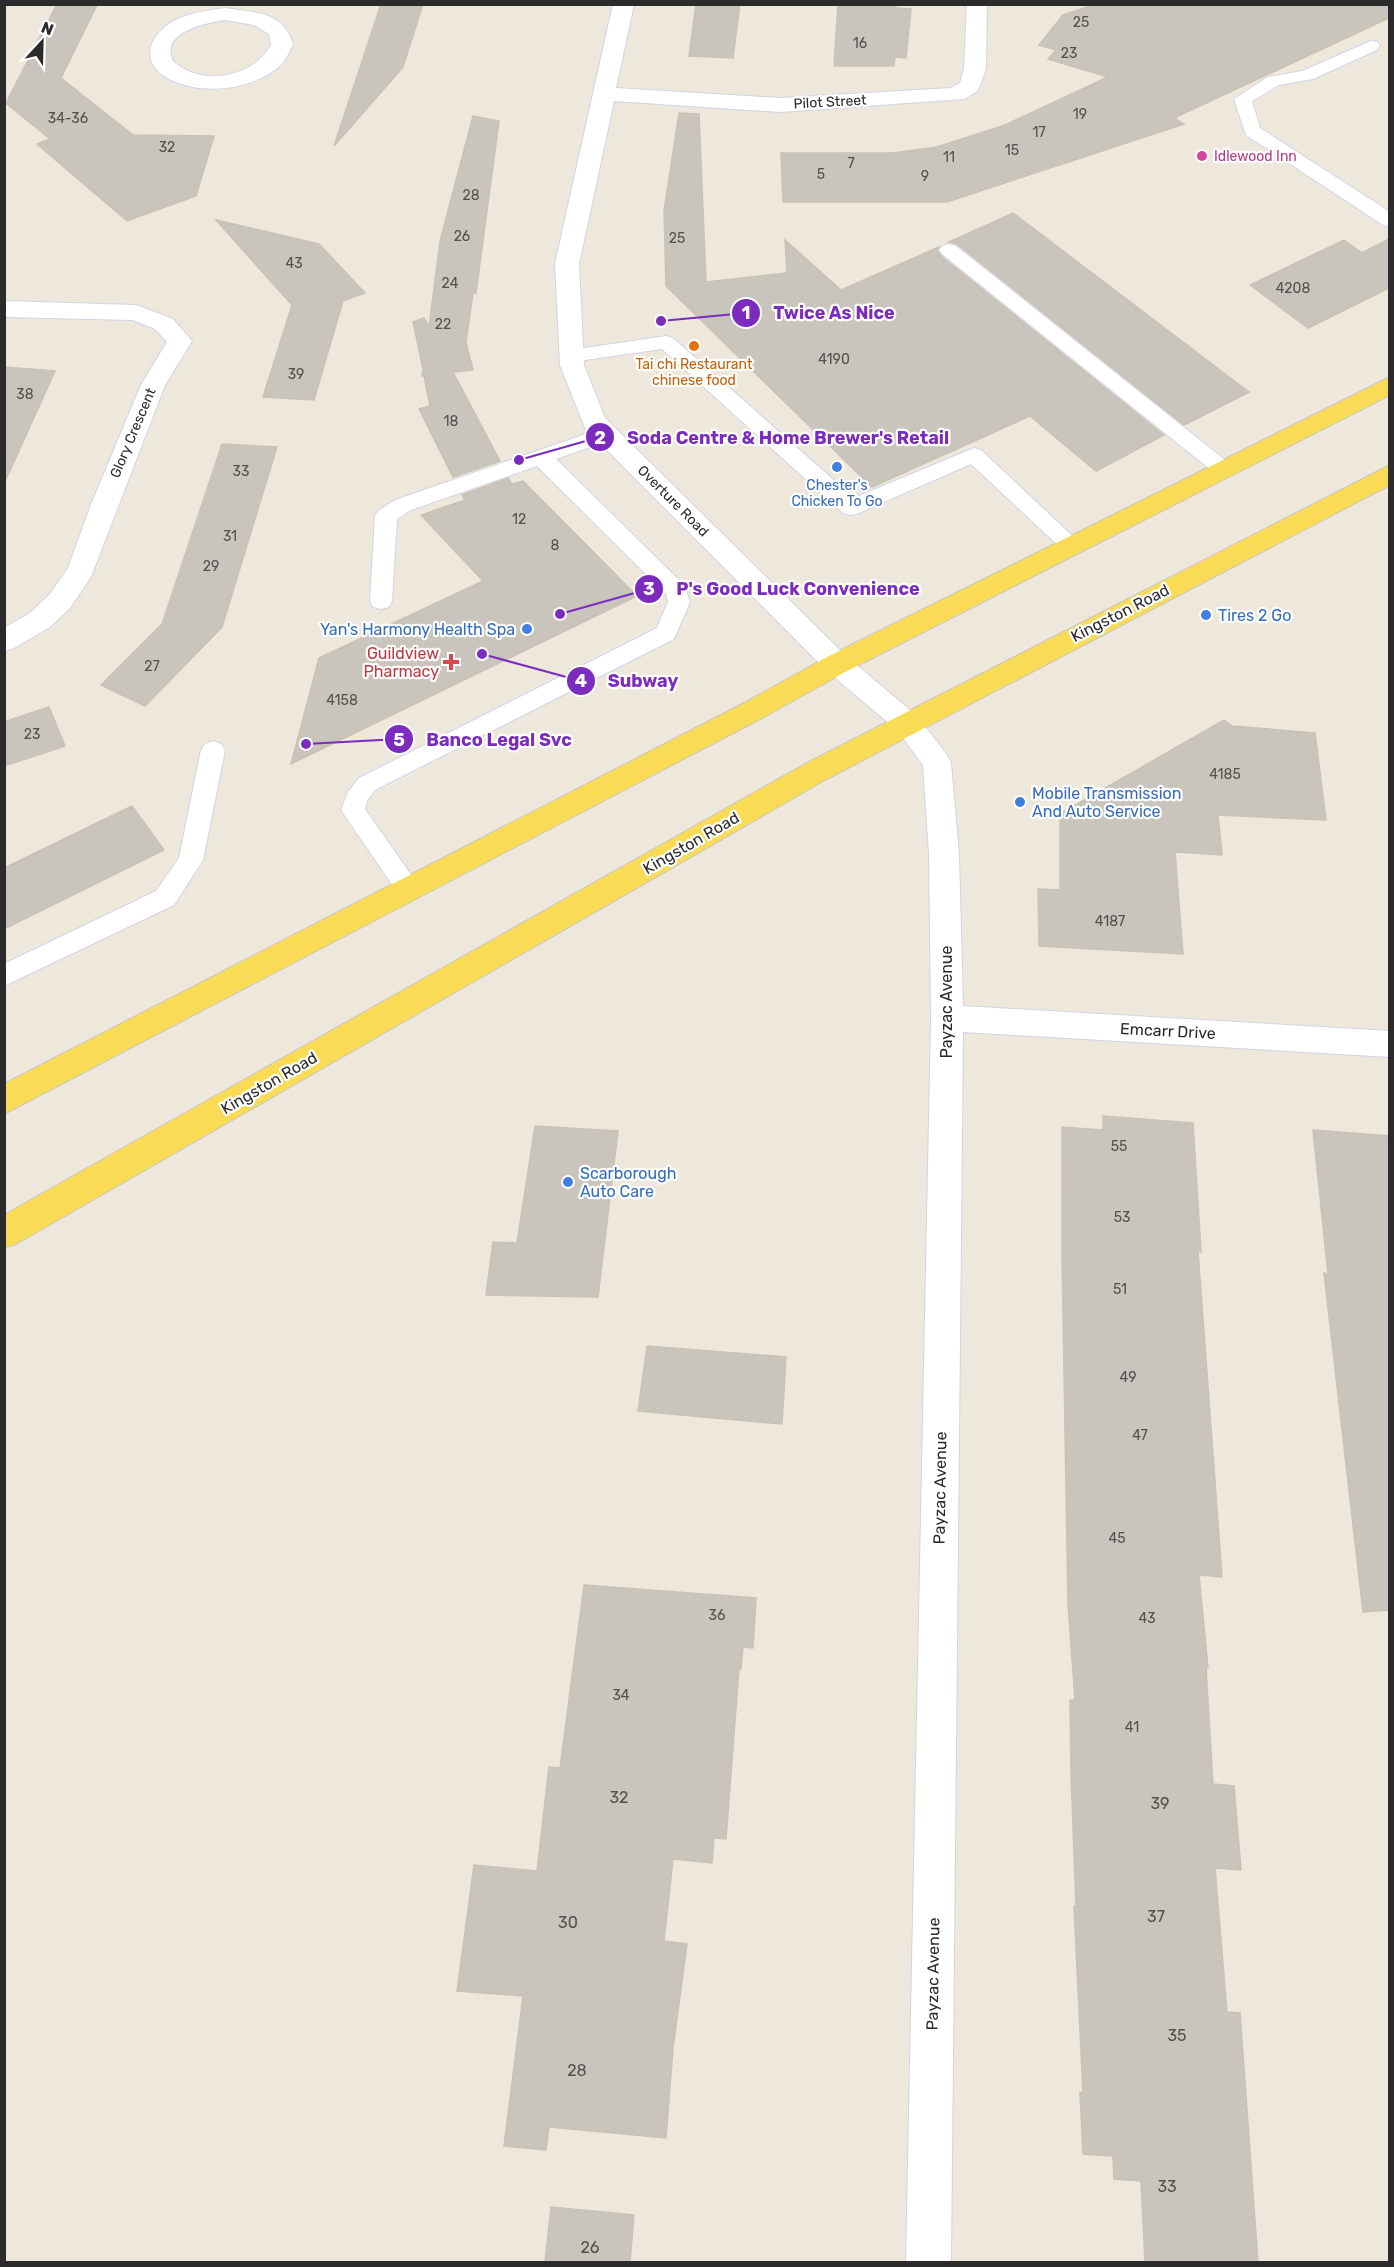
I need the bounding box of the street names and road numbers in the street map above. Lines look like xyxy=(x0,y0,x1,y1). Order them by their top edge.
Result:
street label: Pilot Street xyxy=(793,92,867,112)
street label: Glory Crescent xyxy=(106,385,160,481)
street label: Overture Road xyxy=(634,462,712,540)
street label: Kingston Road xyxy=(1068,580,1172,646)
street label: Kingston Road xyxy=(640,808,742,878)
street label: Payzac Avenue xyxy=(937,946,956,1058)
street label: Emcarr Drive xyxy=(1120,1019,1216,1043)
street label: Kingston Road xyxy=(218,1048,320,1118)
street label: Payzac Avenue xyxy=(930,1431,950,1545)
street label: Payzac Avenue xyxy=(923,1917,943,2031)

